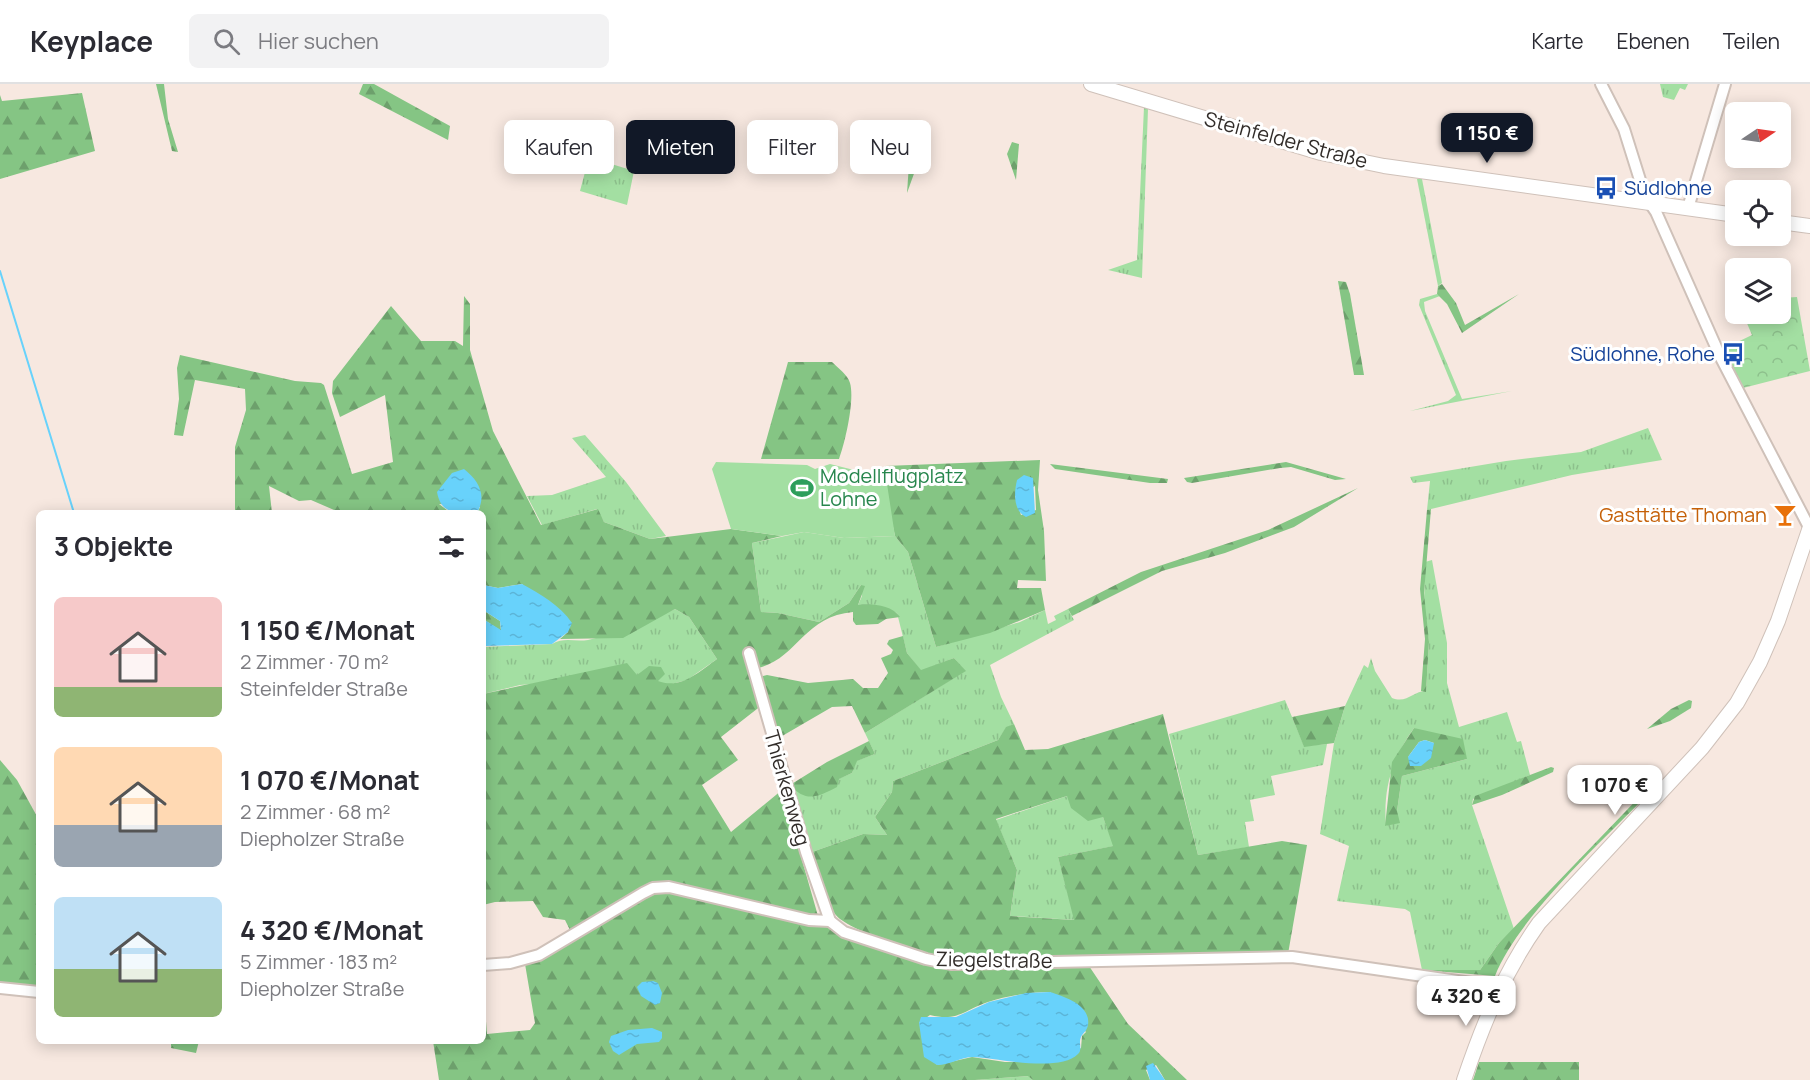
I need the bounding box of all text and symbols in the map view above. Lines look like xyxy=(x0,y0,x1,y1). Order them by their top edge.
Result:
search box xyxy=(189,14,609,68)
text: Keyplace xyxy=(30,22,153,60)
icon: search xyxy=(210,25,243,58)
text: Hier suchen xyxy=(258,26,379,56)
text: Karte xyxy=(1531,27,1583,55)
text: Ebenen xyxy=(1616,27,1690,55)
text: Teilen xyxy=(1723,27,1780,55)
north arrow xyxy=(1725,102,1791,168)
map controls xyxy=(1725,102,1791,324)
street label: Steinfelder Straße xyxy=(1202,105,1371,174)
pin: 1 150 € xyxy=(1432,113,1542,164)
text: 1 150 € xyxy=(1455,119,1519,146)
chip: Kaufen xyxy=(504,120,614,174)
chip: Mieten xyxy=(626,120,735,174)
chip: Filter xyxy=(747,120,838,174)
chip: Neu xyxy=(850,120,931,174)
place label: Südlohne xyxy=(1624,174,1712,201)
bus stop icon: Südlohne xyxy=(1593,175,1619,201)
button: locate xyxy=(1725,180,1791,246)
button: layers xyxy=(1725,258,1791,324)
place label: Südlohne, Rohe xyxy=(1570,340,1715,367)
bus stop icon: Südlohne, Rohe xyxy=(1720,341,1746,367)
place label: Modellflugplatz Lohne xyxy=(820,462,964,512)
sports icon: Modellflugplatz Lohne xyxy=(789,475,815,501)
place label: Gasttätte Thoman xyxy=(1599,501,1767,528)
bar icon: Gasttätte Thoman xyxy=(1772,502,1798,528)
text: 3 Objekte xyxy=(54,528,173,564)
icon: filters xyxy=(435,530,468,563)
text: 1 150 €/Monat xyxy=(240,612,415,648)
icon: home xyxy=(102,621,174,693)
text: 2 Zimmer · 70 m² xyxy=(240,648,389,675)
text: Steinfelder Straße xyxy=(240,675,408,702)
street label: Thierkenweg xyxy=(758,727,817,849)
text: 1 070 €/Monat xyxy=(240,762,420,798)
pin: 1 070 € xyxy=(1560,765,1670,816)
icon: home xyxy=(102,771,174,843)
text: 1 070 € xyxy=(1581,771,1649,798)
text: 2 Zimmer · 68 m² xyxy=(240,798,391,825)
text: Diepholzer Straße xyxy=(240,825,404,852)
text: 4 320 €/Monat xyxy=(240,912,424,948)
icon: home xyxy=(102,921,174,993)
street label: Ziegelstraße xyxy=(935,945,1053,974)
text: 5 Zimmer · 183 m² xyxy=(240,948,397,975)
text: Diepholzer Straße xyxy=(240,975,404,1002)
pin: 4 320 € xyxy=(1411,976,1521,1027)
text: 4 320 € xyxy=(1431,982,1501,1009)

